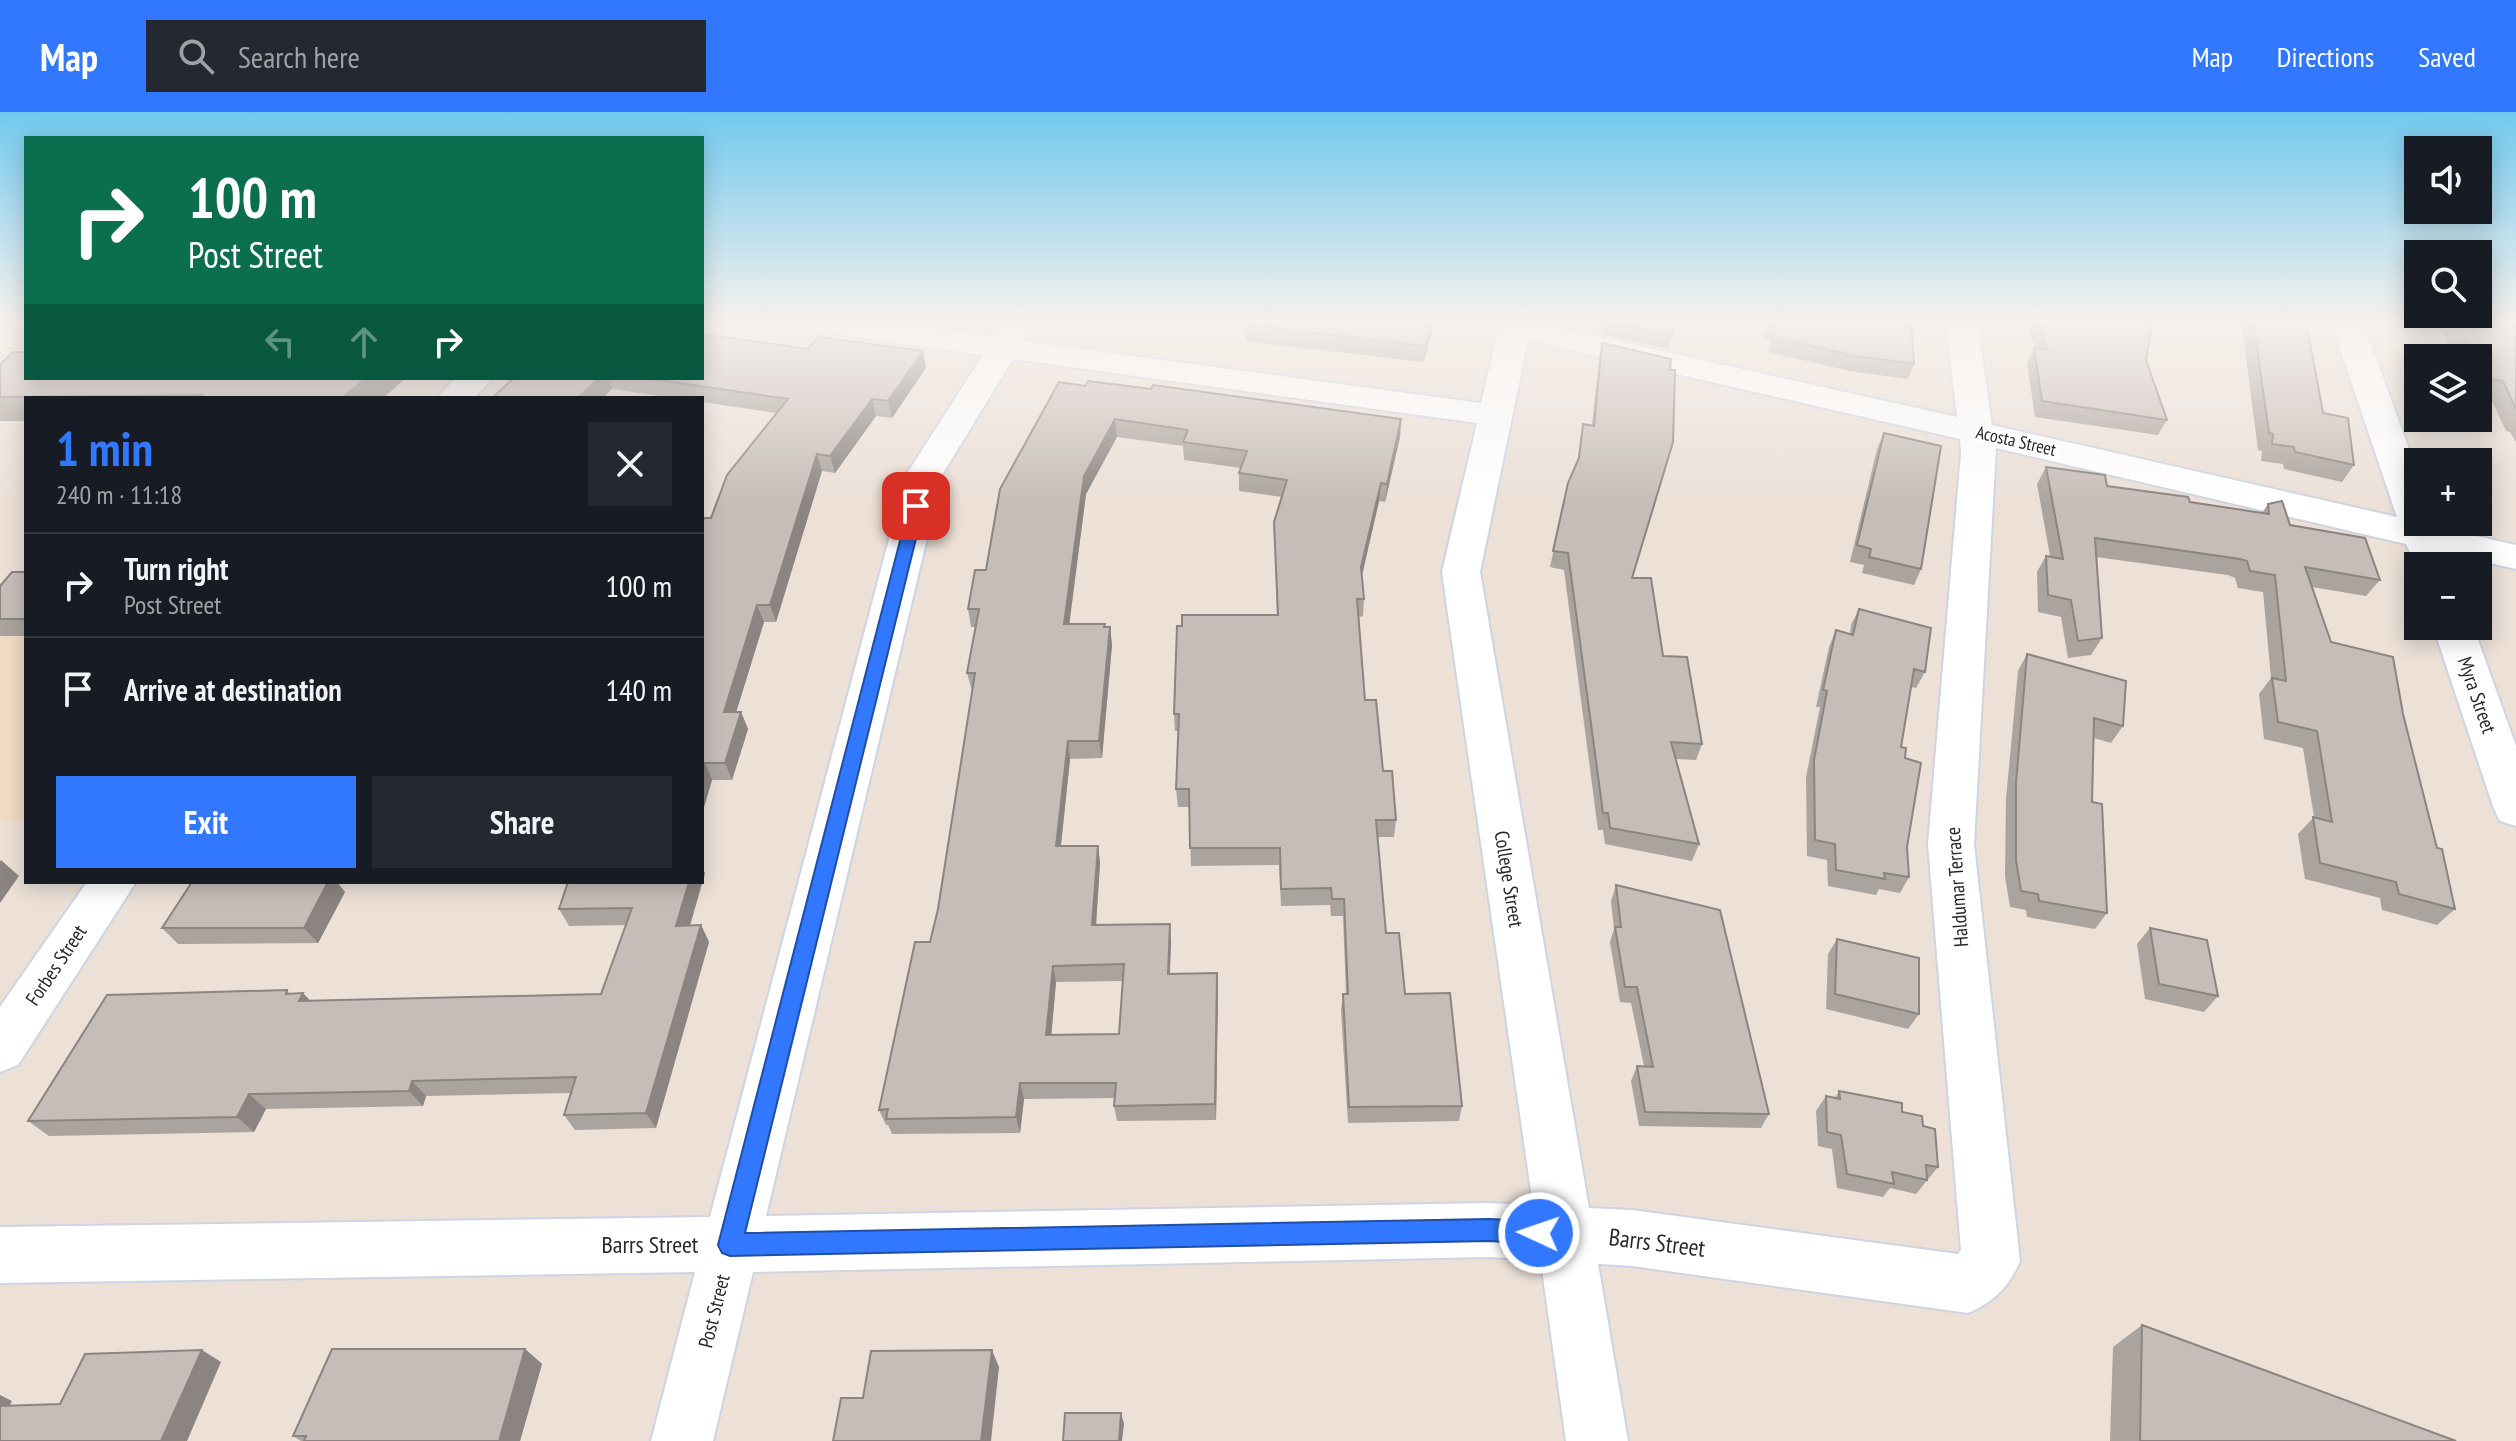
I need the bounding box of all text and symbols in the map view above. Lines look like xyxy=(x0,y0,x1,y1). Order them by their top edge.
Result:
search box xyxy=(146,20,706,92)
text: Map xyxy=(40,32,98,81)
icon: search xyxy=(174,34,218,78)
text: Search here xyxy=(238,37,360,76)
text: Map xyxy=(2192,38,2233,75)
text: Directions xyxy=(2277,38,2374,75)
text: Saved xyxy=(2418,38,2476,75)
map controls xyxy=(2404,136,2492,640)
button: sound xyxy=(2404,136,2492,224)
text: 100 m xyxy=(188,161,317,233)
icon: right xyxy=(56,168,160,272)
text: Post Street xyxy=(188,231,323,278)
button: search xyxy=(2404,240,2492,328)
icon: left xyxy=(258,320,302,364)
icon: ahead xyxy=(342,320,386,364)
icon: right xyxy=(426,320,470,364)
button: layers xyxy=(2404,344,2492,432)
text: 1 min xyxy=(56,417,153,479)
street label: Acosta Street xyxy=(1974,420,2058,461)
button: close xyxy=(588,422,672,506)
button: + xyxy=(2404,448,2492,536)
pin xyxy=(882,472,950,540)
text: 240 m · 11:18 xyxy=(56,478,182,511)
icon: arrive xyxy=(894,484,938,528)
text: Turn right xyxy=(124,549,228,588)
button: − xyxy=(2404,552,2492,640)
icon: right xyxy=(56,563,100,607)
text: 100 m xyxy=(606,566,672,605)
text: Post Street xyxy=(124,588,221,621)
street label: Myra Street xyxy=(2452,653,2502,737)
icon: arrive xyxy=(56,667,100,711)
text: Arrive at destination xyxy=(124,670,342,709)
text: 140 m xyxy=(606,670,672,709)
button: Exit xyxy=(56,776,356,868)
button: Share xyxy=(372,776,672,868)
street label: Haldumar Terrace xyxy=(1940,826,1974,948)
street label: College Street xyxy=(1489,829,1530,930)
street label: Forbes Street xyxy=(20,919,93,1010)
position arrow xyxy=(1497,1191,1581,1275)
street label: Barrs Street xyxy=(1607,1221,1707,1264)
street label: Barrs Street xyxy=(602,1229,699,1260)
street label: Post Street xyxy=(692,1271,736,1351)

